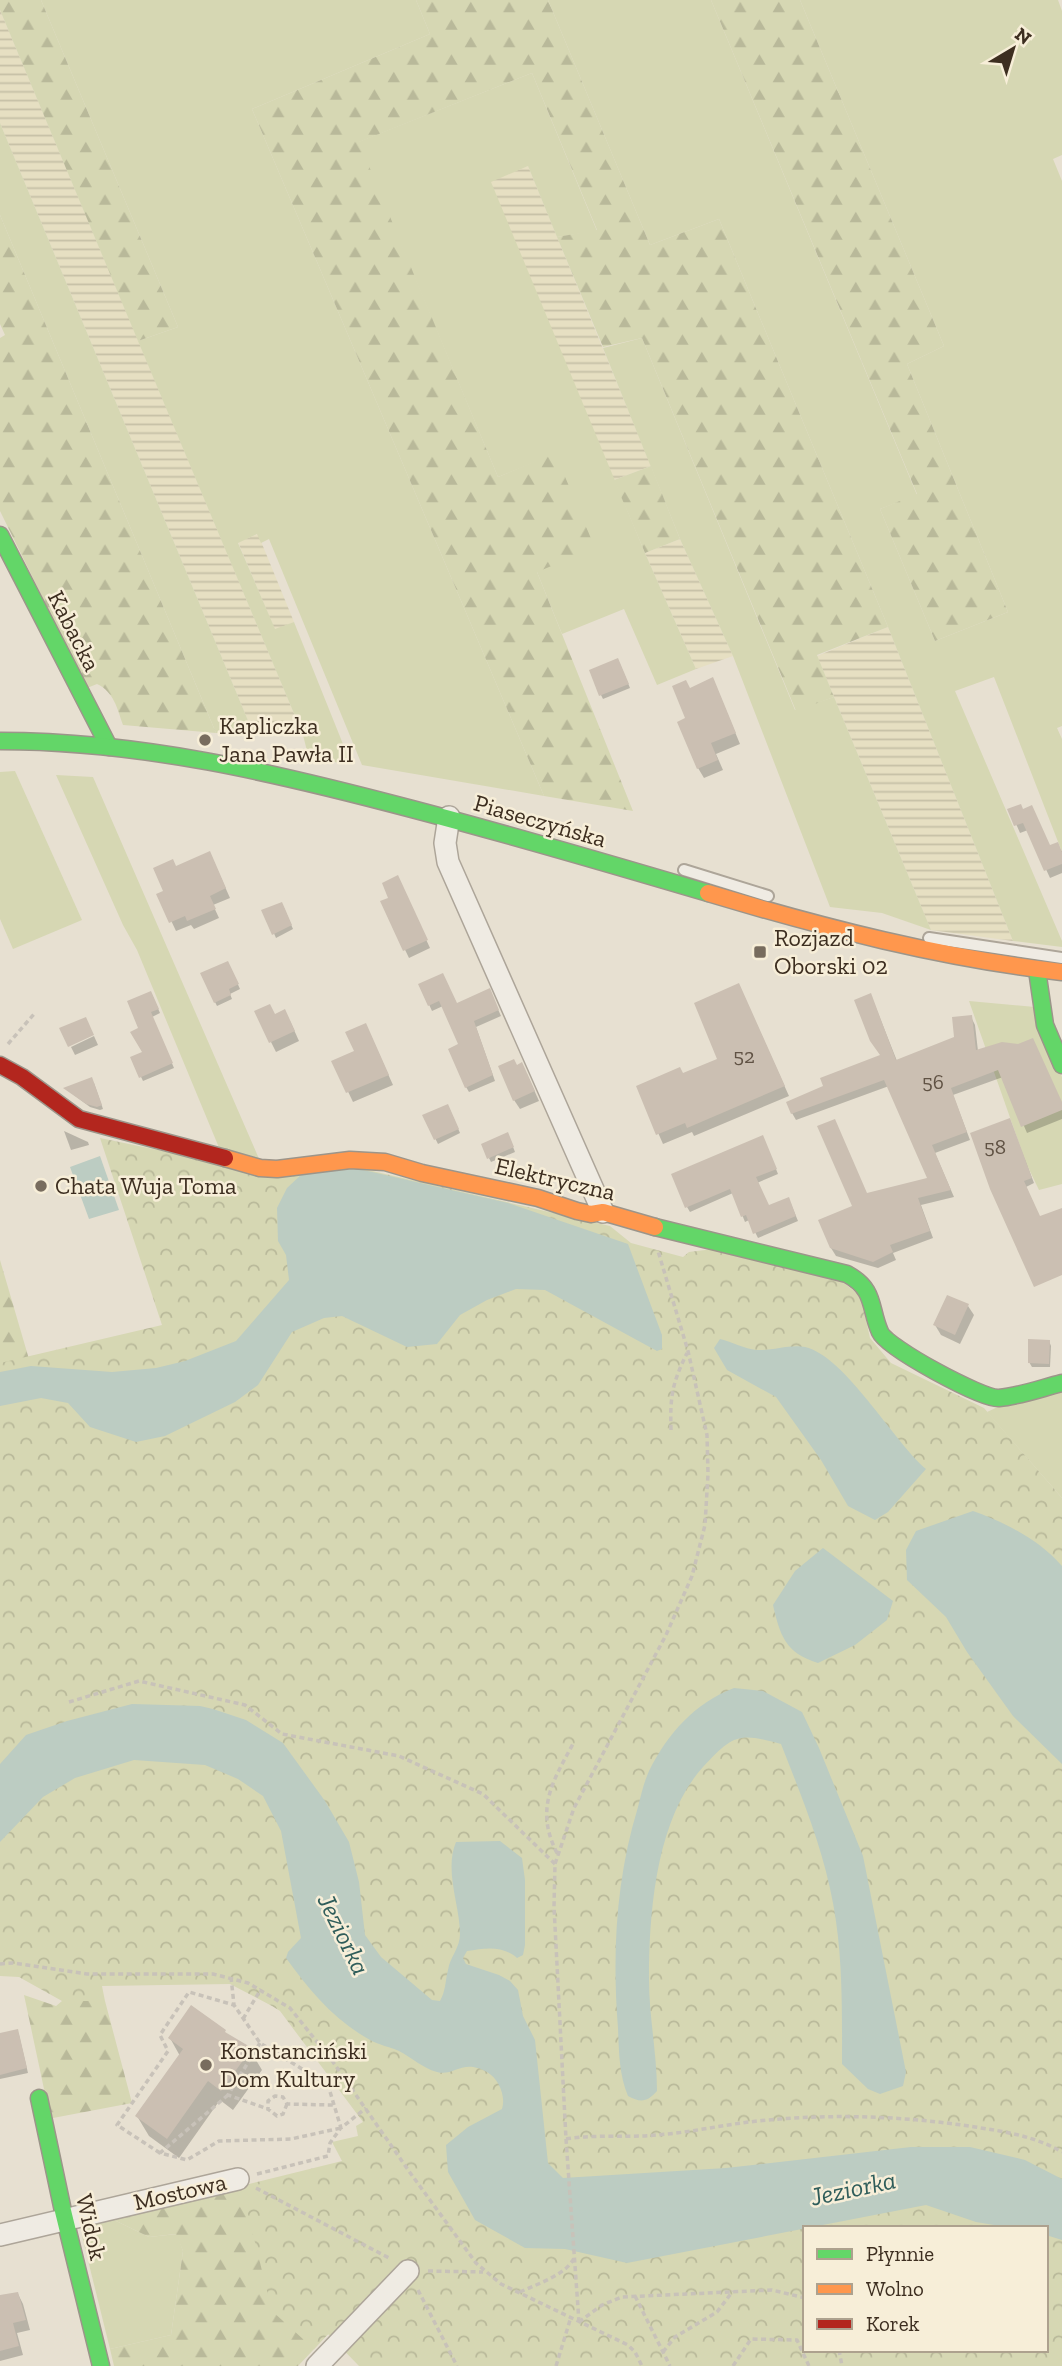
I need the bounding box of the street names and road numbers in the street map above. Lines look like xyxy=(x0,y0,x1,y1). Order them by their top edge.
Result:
street label: Kabacka xyxy=(42,586,107,676)
street label: Piaseczyńska xyxy=(470,788,610,853)
street label: Elektryczna xyxy=(492,1151,619,1207)
street label: Mostowa xyxy=(131,2167,230,2216)
street label: Widok xyxy=(70,2191,113,2263)

